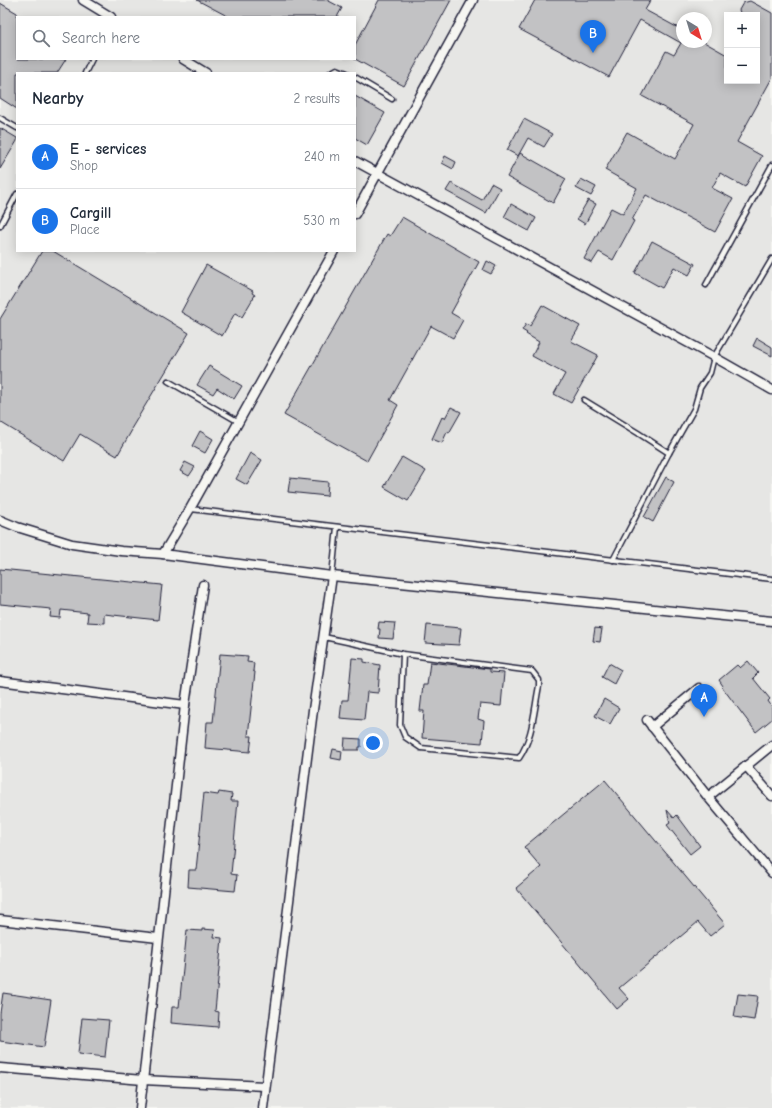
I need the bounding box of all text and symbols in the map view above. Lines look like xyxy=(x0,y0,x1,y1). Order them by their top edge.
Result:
north arrow xyxy=(676,12,712,48)
map controls xyxy=(724,12,760,84)
button: + xyxy=(724,12,760,48)
search box xyxy=(16,16,356,60)
pin: B xyxy=(580,20,606,53)
icon: search xyxy=(30,27,52,49)
text: Search here xyxy=(62,29,140,47)
button: − xyxy=(724,48,760,84)
text: Nearby xyxy=(32,89,83,108)
text: 2 results xyxy=(293,91,340,106)
text: E - services xyxy=(70,140,146,158)
text: A xyxy=(41,149,49,164)
text: 240 m xyxy=(304,149,340,164)
text: Shop xyxy=(70,158,98,173)
text: Cargill xyxy=(70,204,111,222)
text: B xyxy=(41,213,49,228)
text: 530 m xyxy=(303,213,340,228)
text: Place xyxy=(70,222,100,237)
pin: A xyxy=(691,684,717,717)
your location xyxy=(363,733,383,753)

